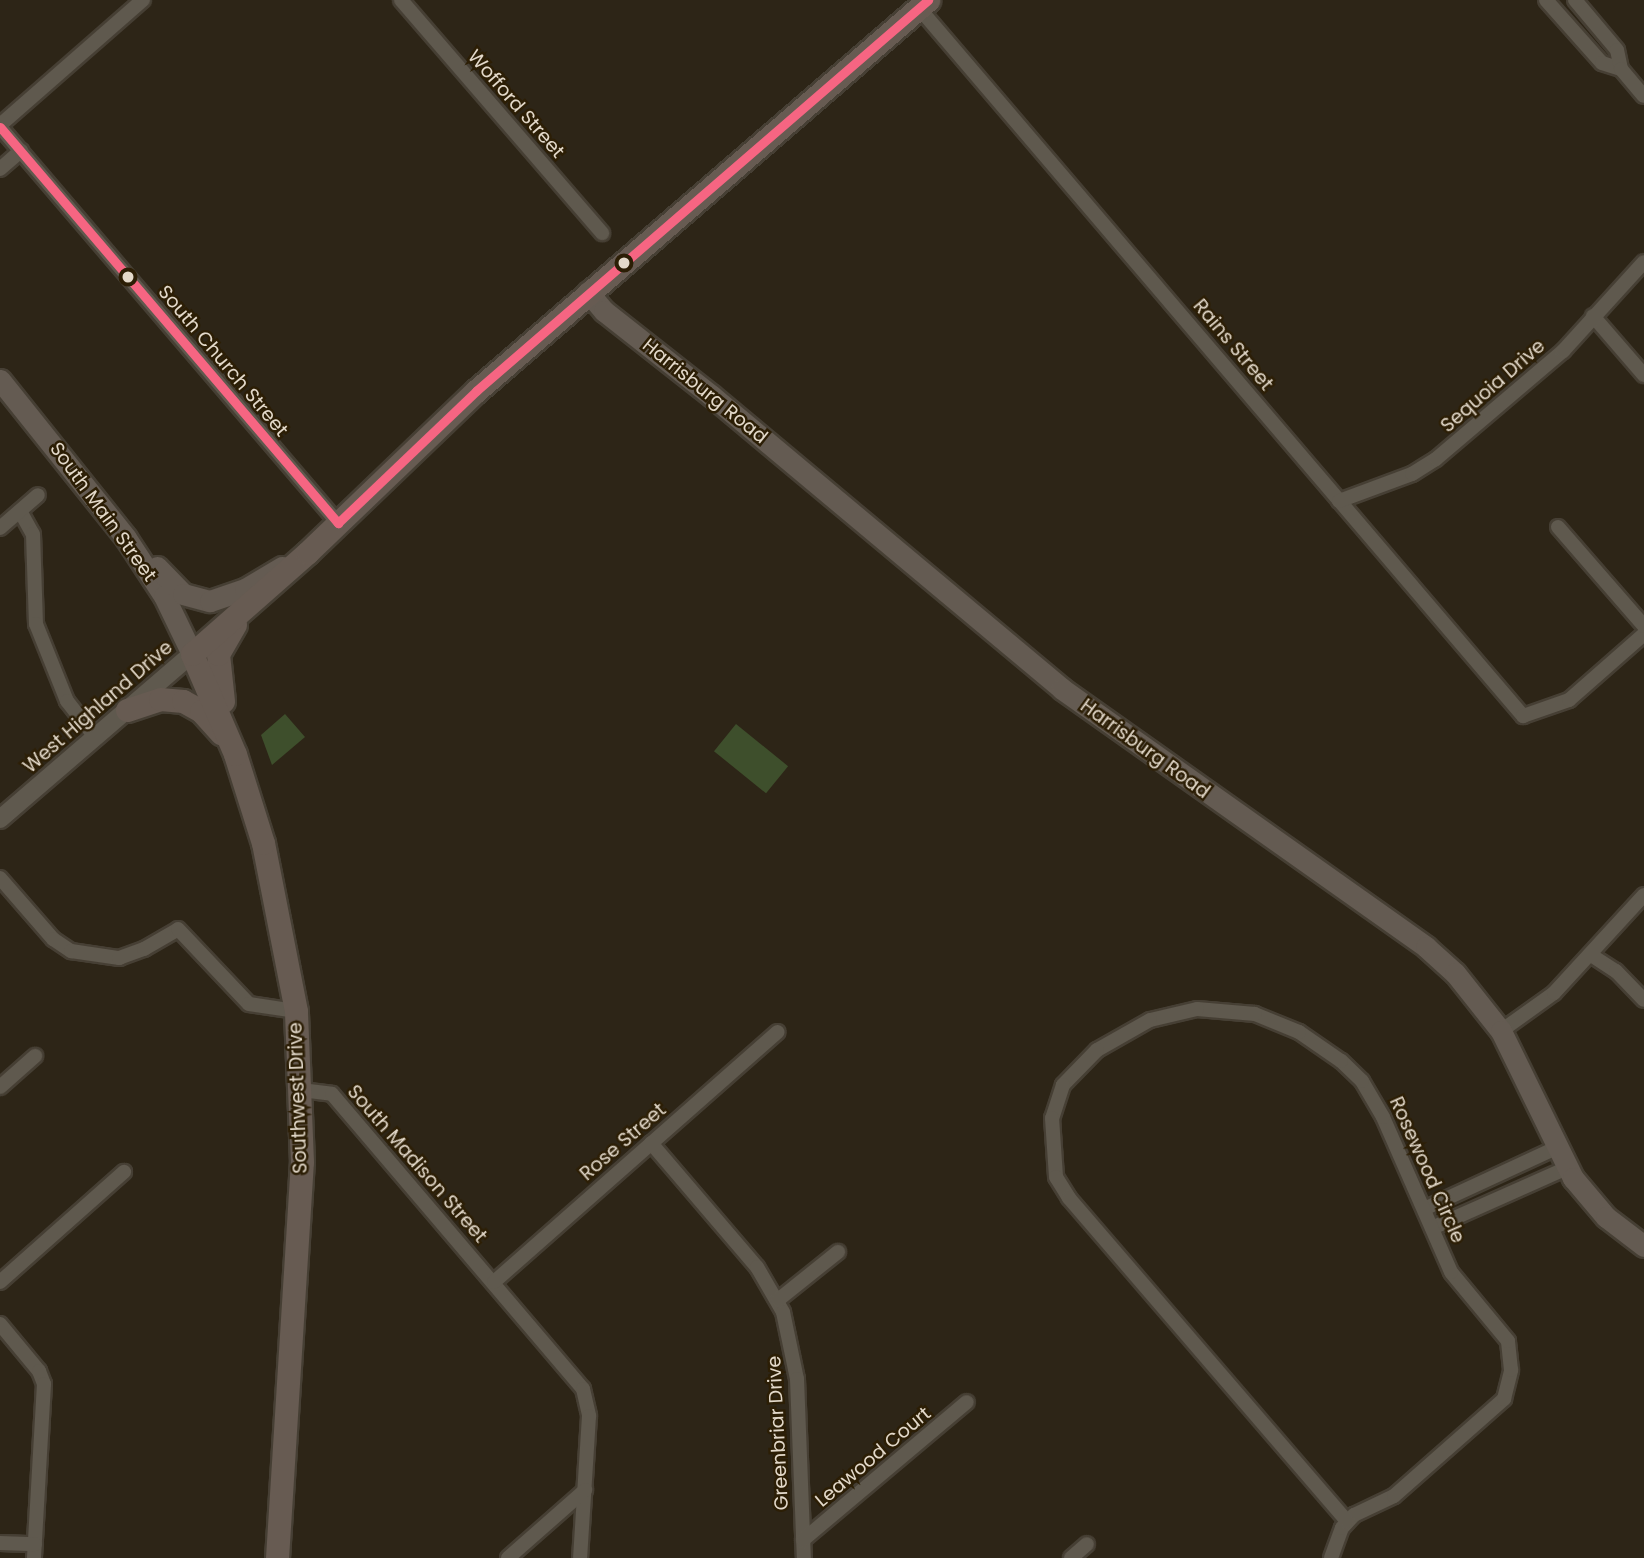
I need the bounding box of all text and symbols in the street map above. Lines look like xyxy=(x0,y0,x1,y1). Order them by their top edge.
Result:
street label: Wofford Street xyxy=(463,45,569,163)
unlabelled marker xyxy=(617,256,631,270)
unlabelled marker xyxy=(121,270,135,284)
street label: South Church Street xyxy=(153,281,293,441)
street label: Rains Street xyxy=(1188,295,1278,395)
street label: Harrisburg Road xyxy=(638,334,772,448)
street label: Sequoia Drive xyxy=(1436,335,1550,437)
street label: South Main Street xyxy=(45,438,161,586)
street label: West Highland Drive xyxy=(19,636,177,778)
street label: Harrisburg Road xyxy=(1076,694,1214,804)
street label: Southwest Drive xyxy=(284,1022,312,1174)
street label: South Madison Street xyxy=(342,1081,492,1247)
street label: Rosewood Circle xyxy=(1385,1093,1469,1247)
street label: Rose Street xyxy=(575,1099,671,1185)
street label: Greenbriar Drive xyxy=(763,1355,793,1511)
street label: Leawood Court xyxy=(811,1402,935,1512)

